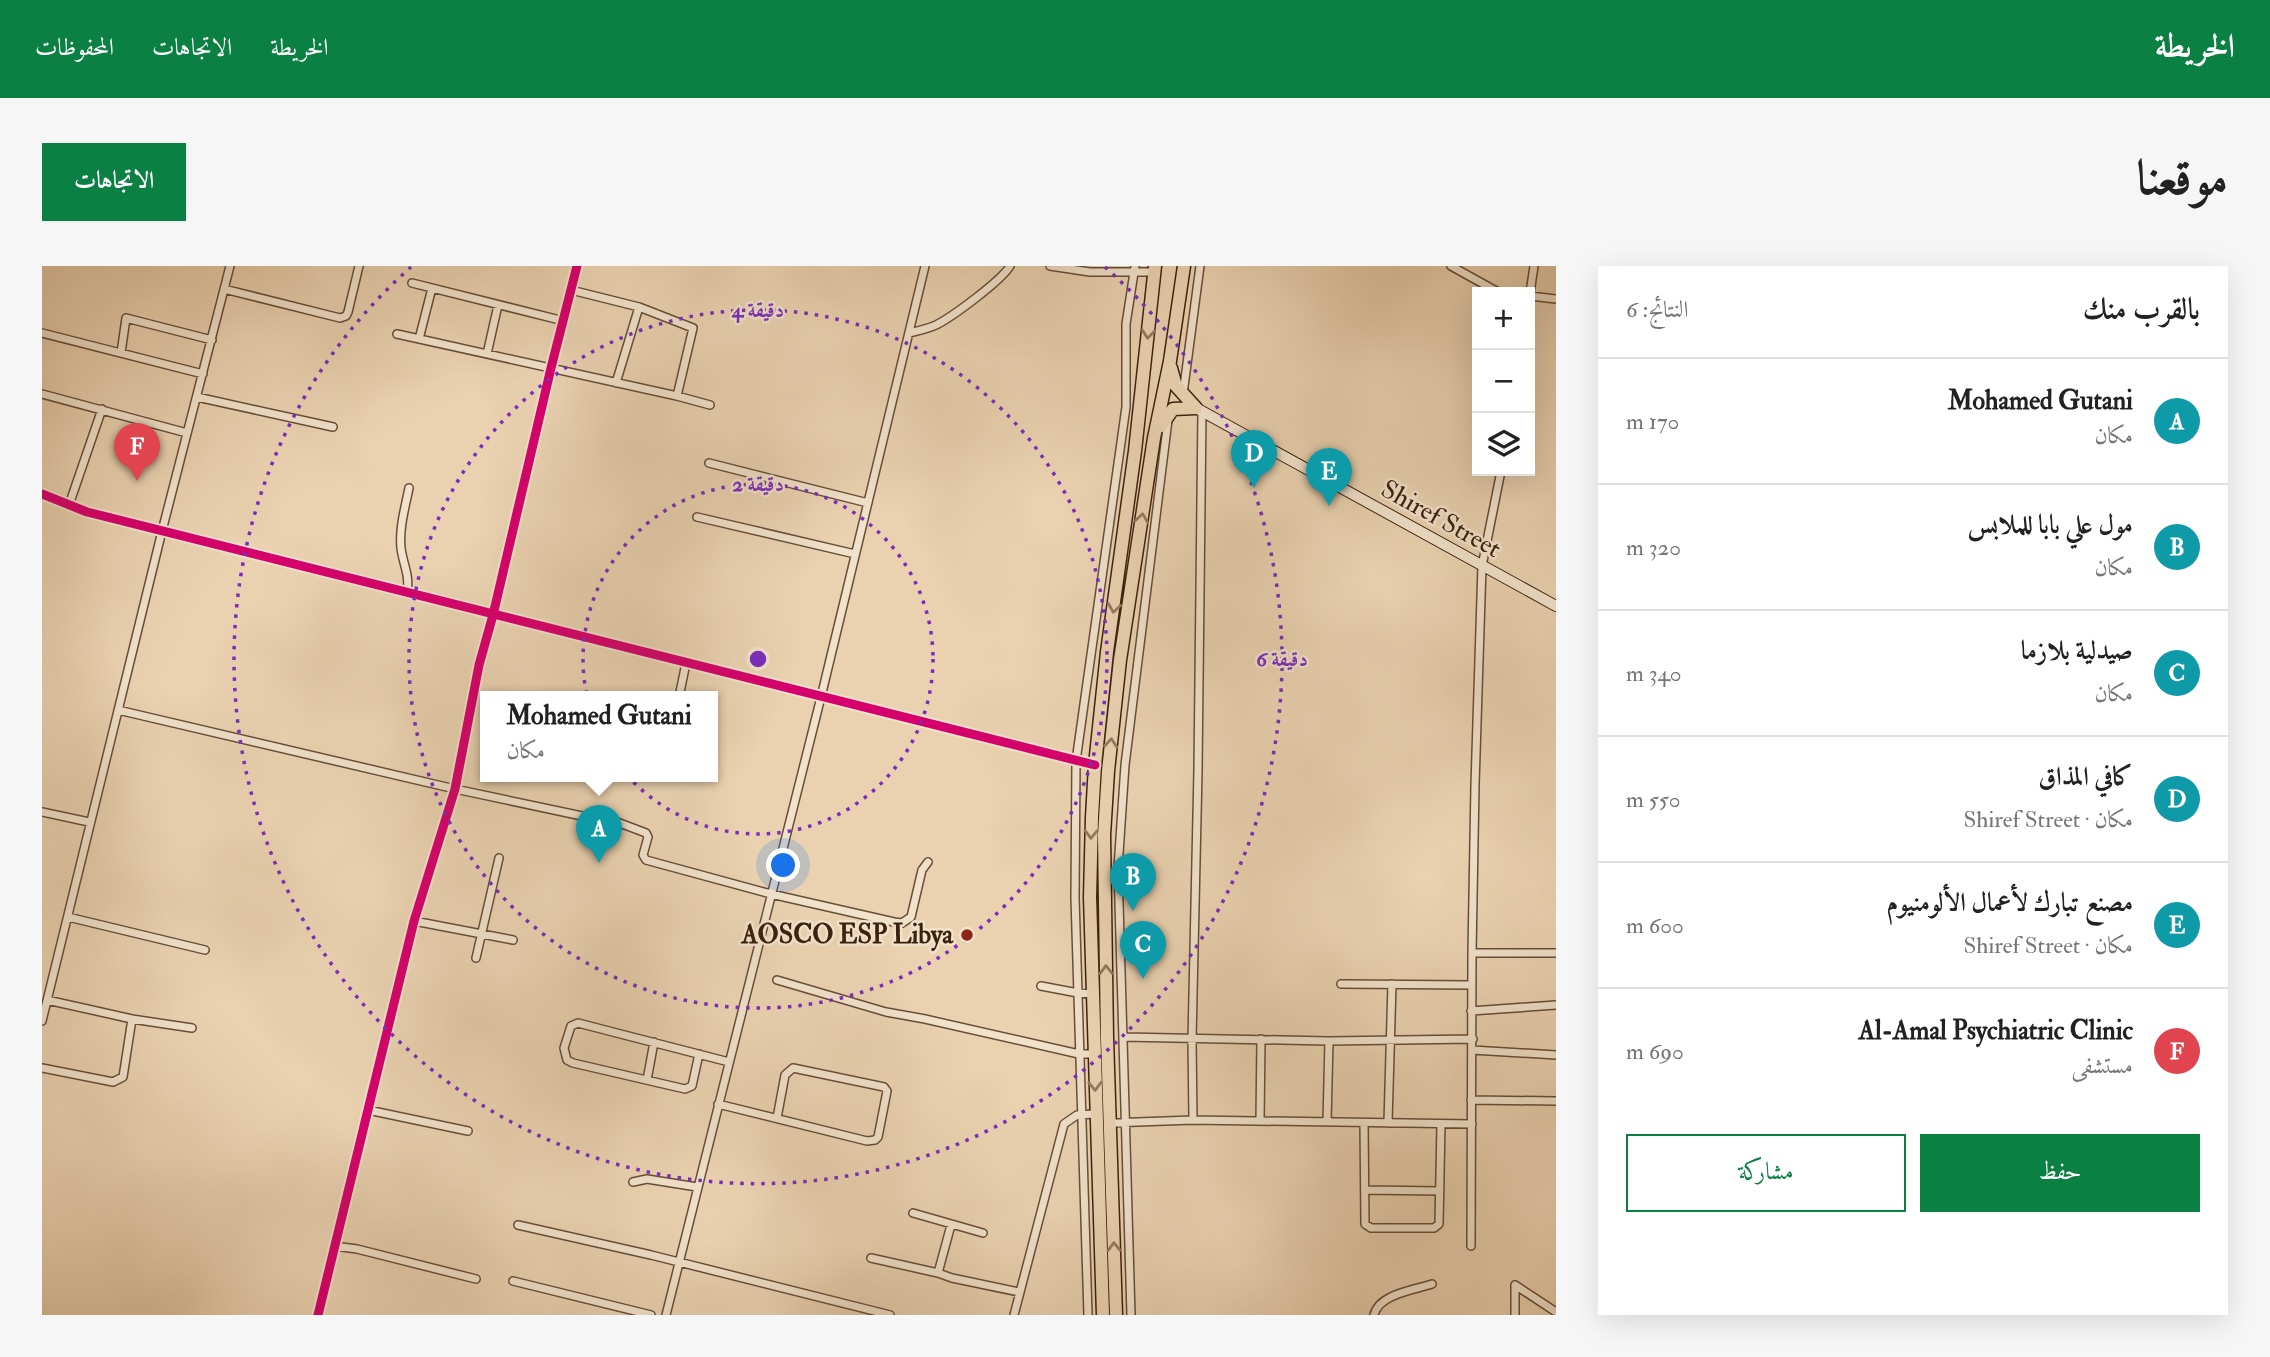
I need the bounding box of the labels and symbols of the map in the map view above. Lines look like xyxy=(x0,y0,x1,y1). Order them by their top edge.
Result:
text: 4 دقيقة xyxy=(731,297,784,324)
one-way arrow xyxy=(1141,329,1156,340)
pin: F xyxy=(114,423,160,481)
pin: D xyxy=(1231,430,1277,488)
pin: E xyxy=(1306,448,1352,506)
text: 2 دقيقة xyxy=(732,471,784,498)
street label: Shiref Street xyxy=(1375,473,1507,565)
one-way arrow xyxy=(1134,512,1149,524)
one-way arrow xyxy=(1107,602,1122,614)
text: 6 دقيقة xyxy=(1256,646,1308,673)
centre of rings xyxy=(746,647,770,671)
one-way arrow xyxy=(1104,737,1119,749)
pin: A xyxy=(576,805,622,863)
one-way arrow xyxy=(1084,829,1099,840)
your location xyxy=(766,848,800,882)
pin: B xyxy=(1110,853,1156,911)
place label: AOSCO ESP Libya xyxy=(740,919,954,952)
pin: C xyxy=(1120,921,1166,979)
marker: AOSCO ESP Libya xyxy=(959,927,975,943)
one-way arrow xyxy=(1098,965,1113,976)
one-way arrow xyxy=(1087,1082,1103,1092)
one-way arrow xyxy=(1106,1241,1121,1252)

